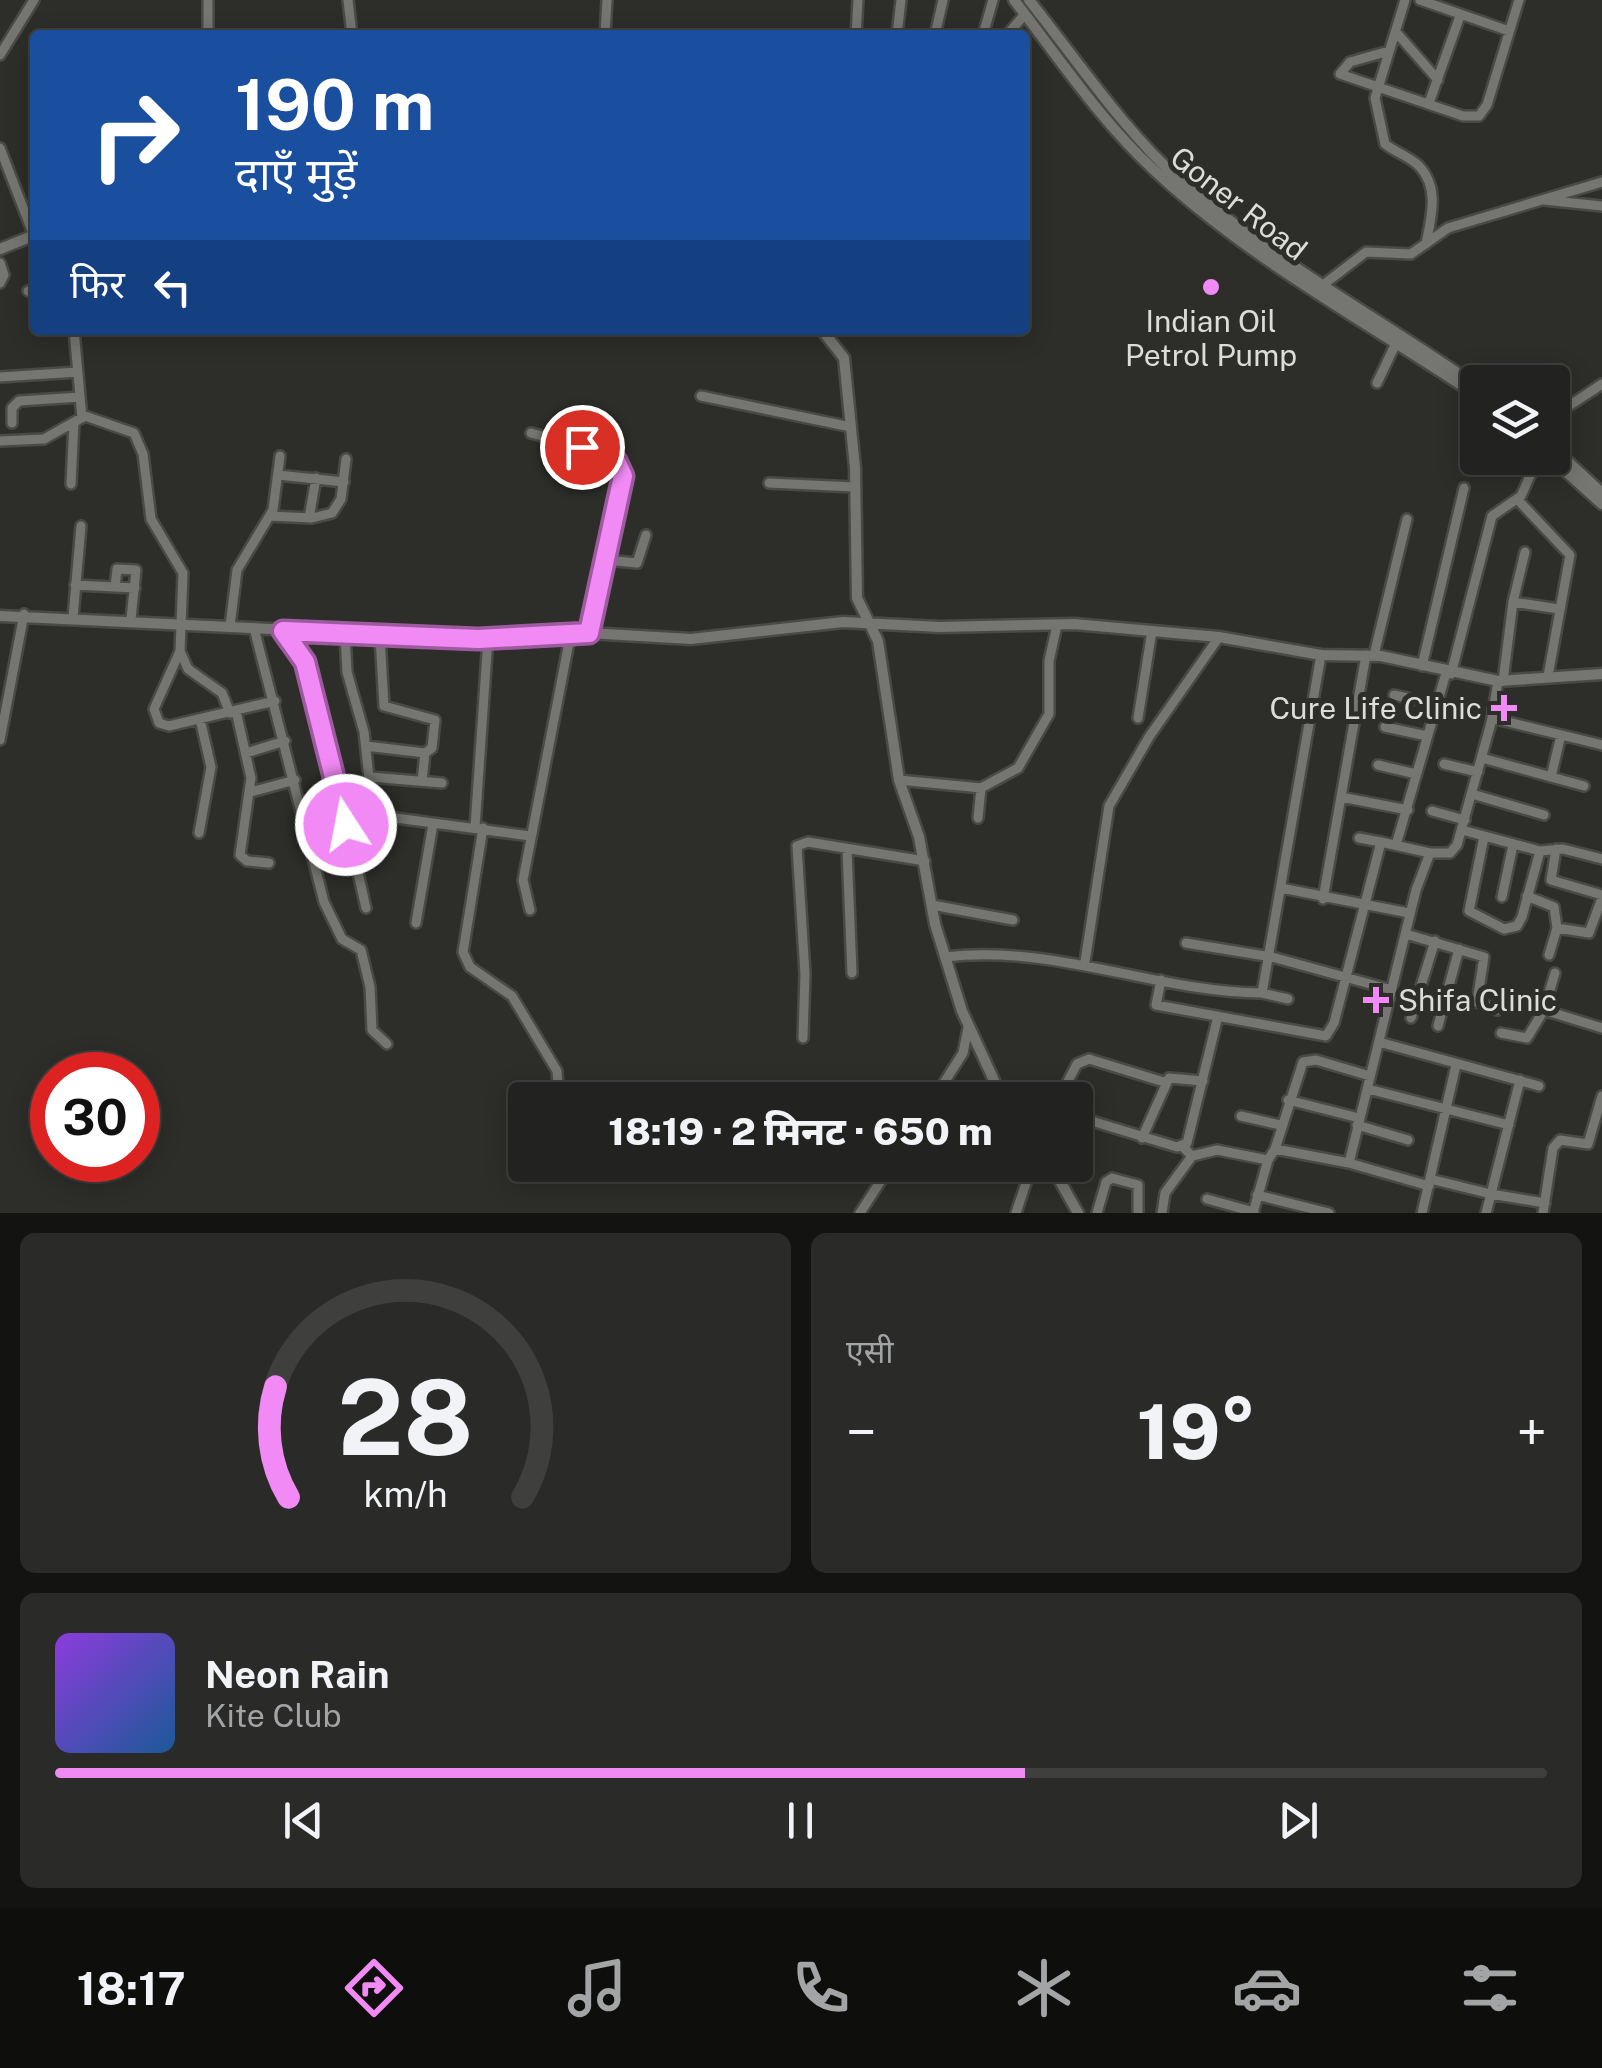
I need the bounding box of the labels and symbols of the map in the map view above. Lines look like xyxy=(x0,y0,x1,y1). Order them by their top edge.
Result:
street label: Goner Road xyxy=(1164,139,1314,267)
marker: Indian Oil Petrol Pump xyxy=(1200,276,1222,298)
place label: Indian Oil Petrol Pump xyxy=(1125,303,1297,373)
pin xyxy=(540,405,625,490)
place label: Cure Life Clinic xyxy=(1269,690,1482,726)
marker: Cure Life Clinic xyxy=(1491,695,1517,721)
position arrow xyxy=(294,773,398,877)
place label: Shifa Clinic xyxy=(1398,982,1557,1018)
marker: Shifa Clinic xyxy=(1363,987,1389,1013)
speed limit sign: 30 xyxy=(30,1052,160,1182)

